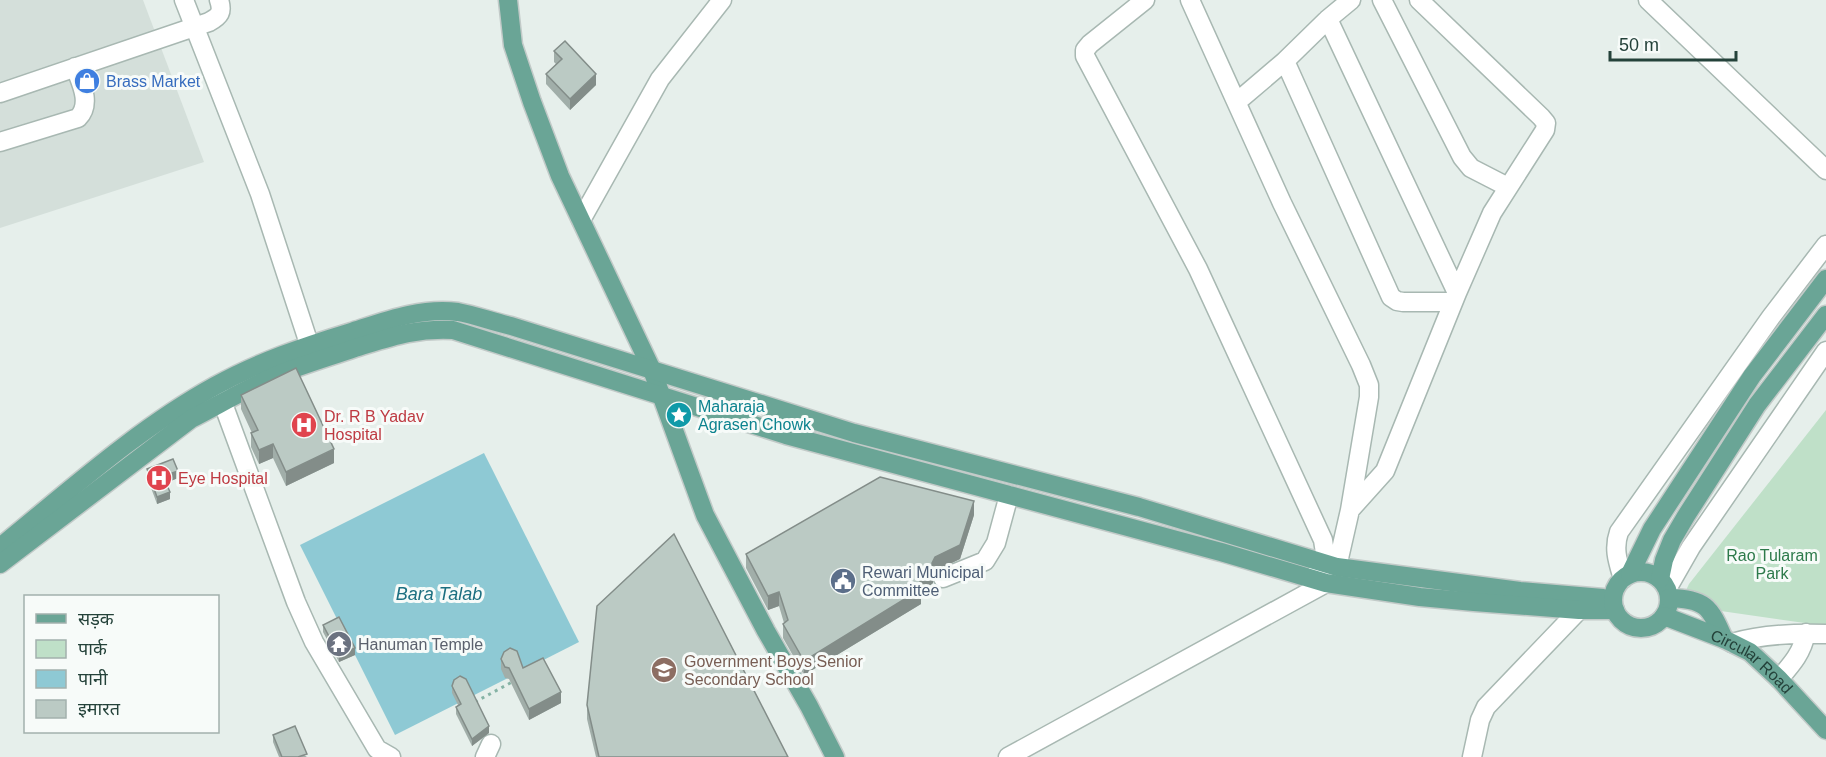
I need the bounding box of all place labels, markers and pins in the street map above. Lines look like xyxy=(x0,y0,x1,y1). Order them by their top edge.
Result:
shop icon: Brass Market xyxy=(72,66,102,96)
place label: Brass Market xyxy=(106,73,201,90)
place label: Maharaja Agrasen Chowk xyxy=(698,398,812,433)
place icon: Maharaja Agrasen Chowk xyxy=(664,400,694,430)
place label: Dr. R B Yadav Hospital xyxy=(324,408,424,443)
hospital icon: Dr. R B Yadav Hospital xyxy=(289,410,319,440)
hospital icon: Eye Hospital xyxy=(144,463,174,493)
place label: Eye Hospital xyxy=(178,470,268,487)
place label: Rewari Municipal Committee xyxy=(862,564,984,599)
public building icon: Rewari Municipal Committee xyxy=(828,566,858,596)
temple icon: Hanuman Temple xyxy=(324,629,354,659)
place label: Hanuman Temple xyxy=(358,636,483,653)
place label: Government Boys Senior Secondary School xyxy=(684,653,863,688)
school or university icon: Government Boys Senior Secondary School xyxy=(649,655,679,685)

